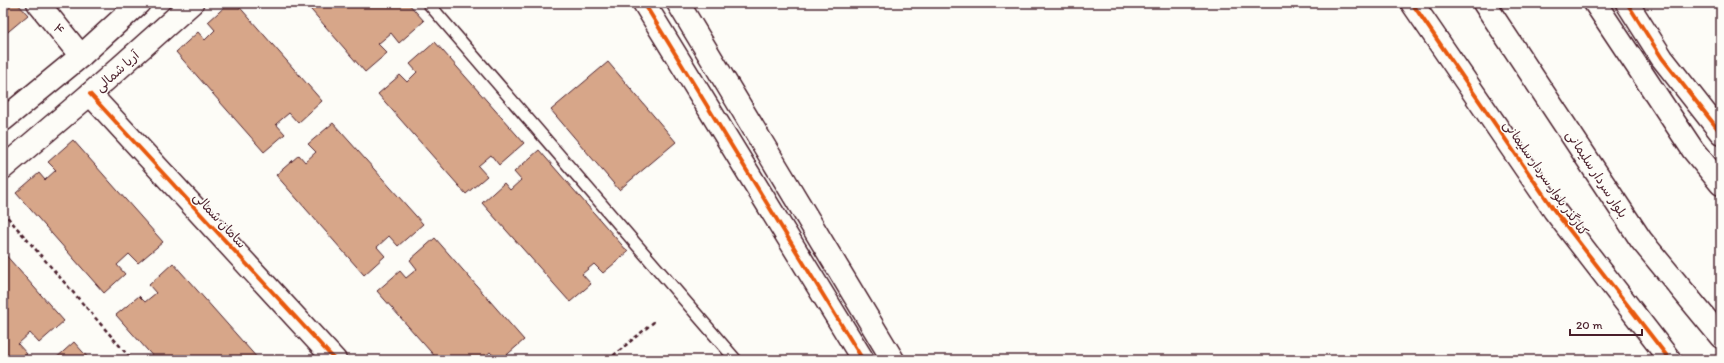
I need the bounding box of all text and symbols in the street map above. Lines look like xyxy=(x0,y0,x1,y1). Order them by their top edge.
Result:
street label: ۴ xyxy=(50,20,68,38)
street label: آریا شمالی xyxy=(92,47,144,96)
street label: کنارگذر بلوار سردار سلیمانی xyxy=(1499,117,1592,240)
street label: بلوار سردار سلیمانی xyxy=(1561,127,1631,222)
street label: سامان شمالی xyxy=(189,189,250,252)
scale bar xyxy=(1570,311,1642,337)
text: 20 m xyxy=(1576,318,1603,332)

